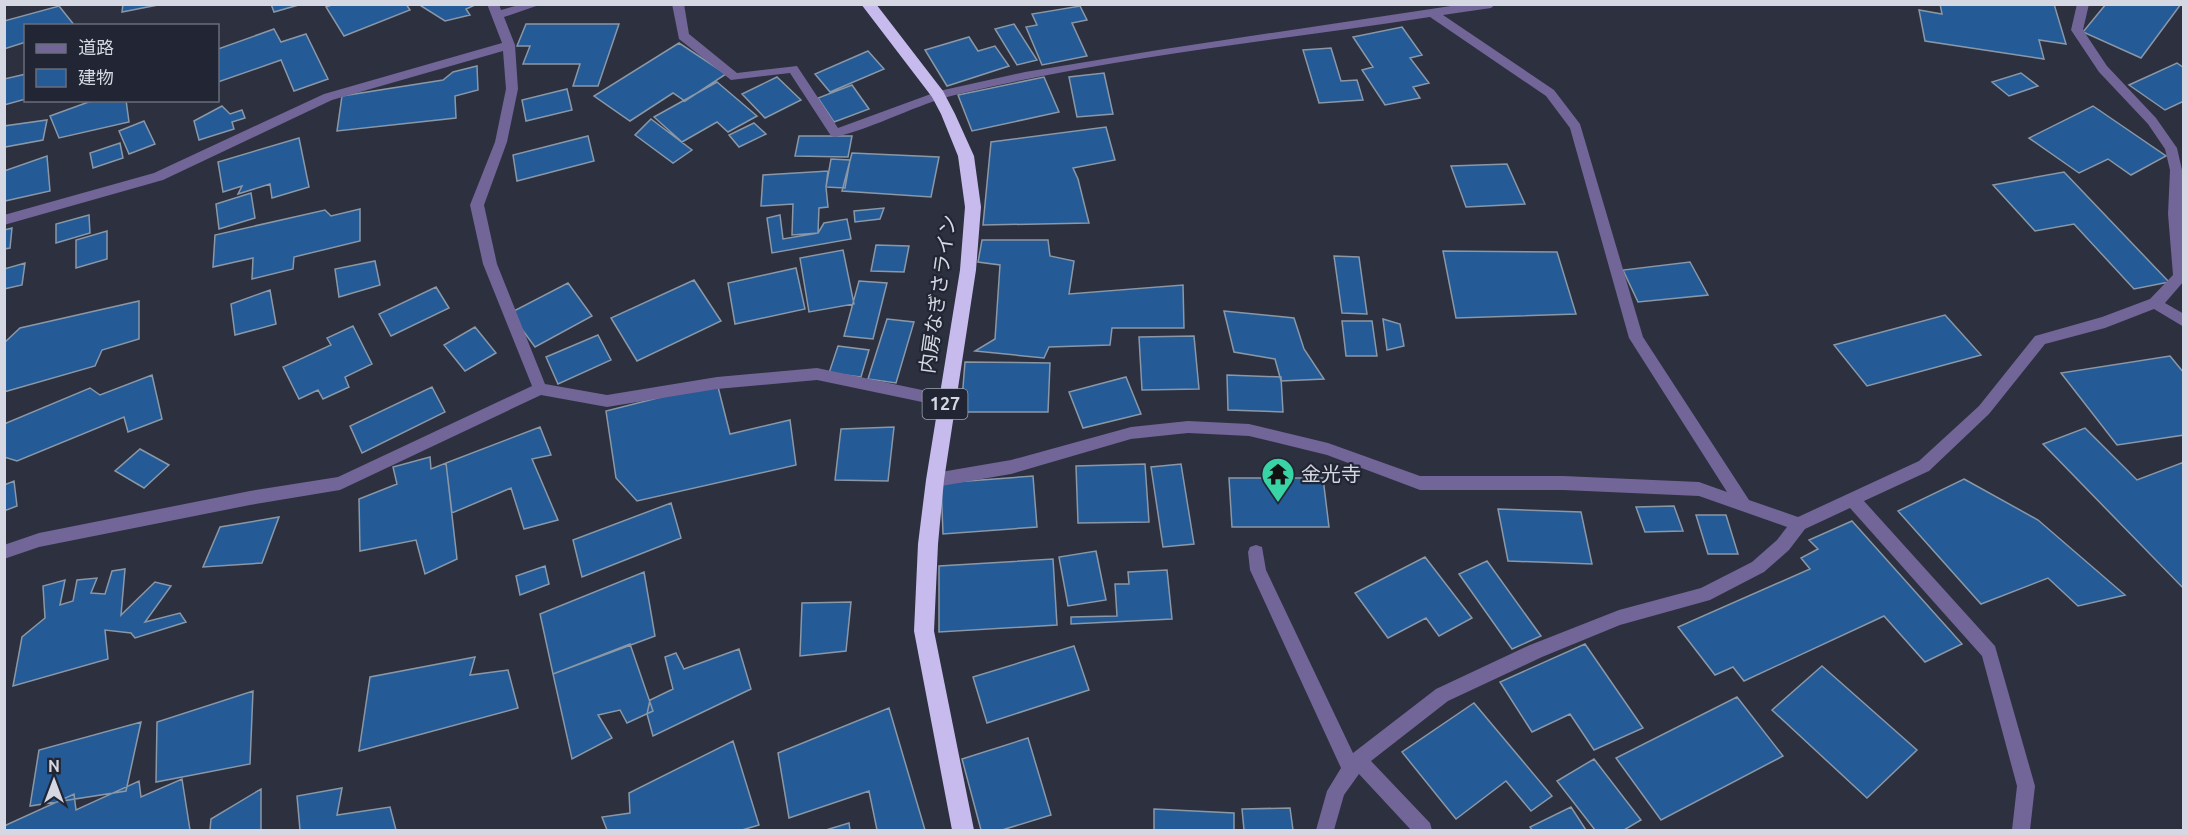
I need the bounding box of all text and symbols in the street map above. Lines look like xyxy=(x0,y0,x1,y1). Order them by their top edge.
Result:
legend xyxy=(24,24,219,102)
text: 道路 xyxy=(78,37,114,57)
text: 建物 xyxy=(78,67,114,87)
street label: 内房なぎさライン xyxy=(915,213,960,375)
road number: 127 xyxy=(922,389,968,419)
temple icon: 金光寺 xyxy=(1260,456,1296,503)
place label: 金光寺 xyxy=(1301,462,1361,485)
north arrow xyxy=(24,751,84,811)
text: N xyxy=(48,757,60,775)

